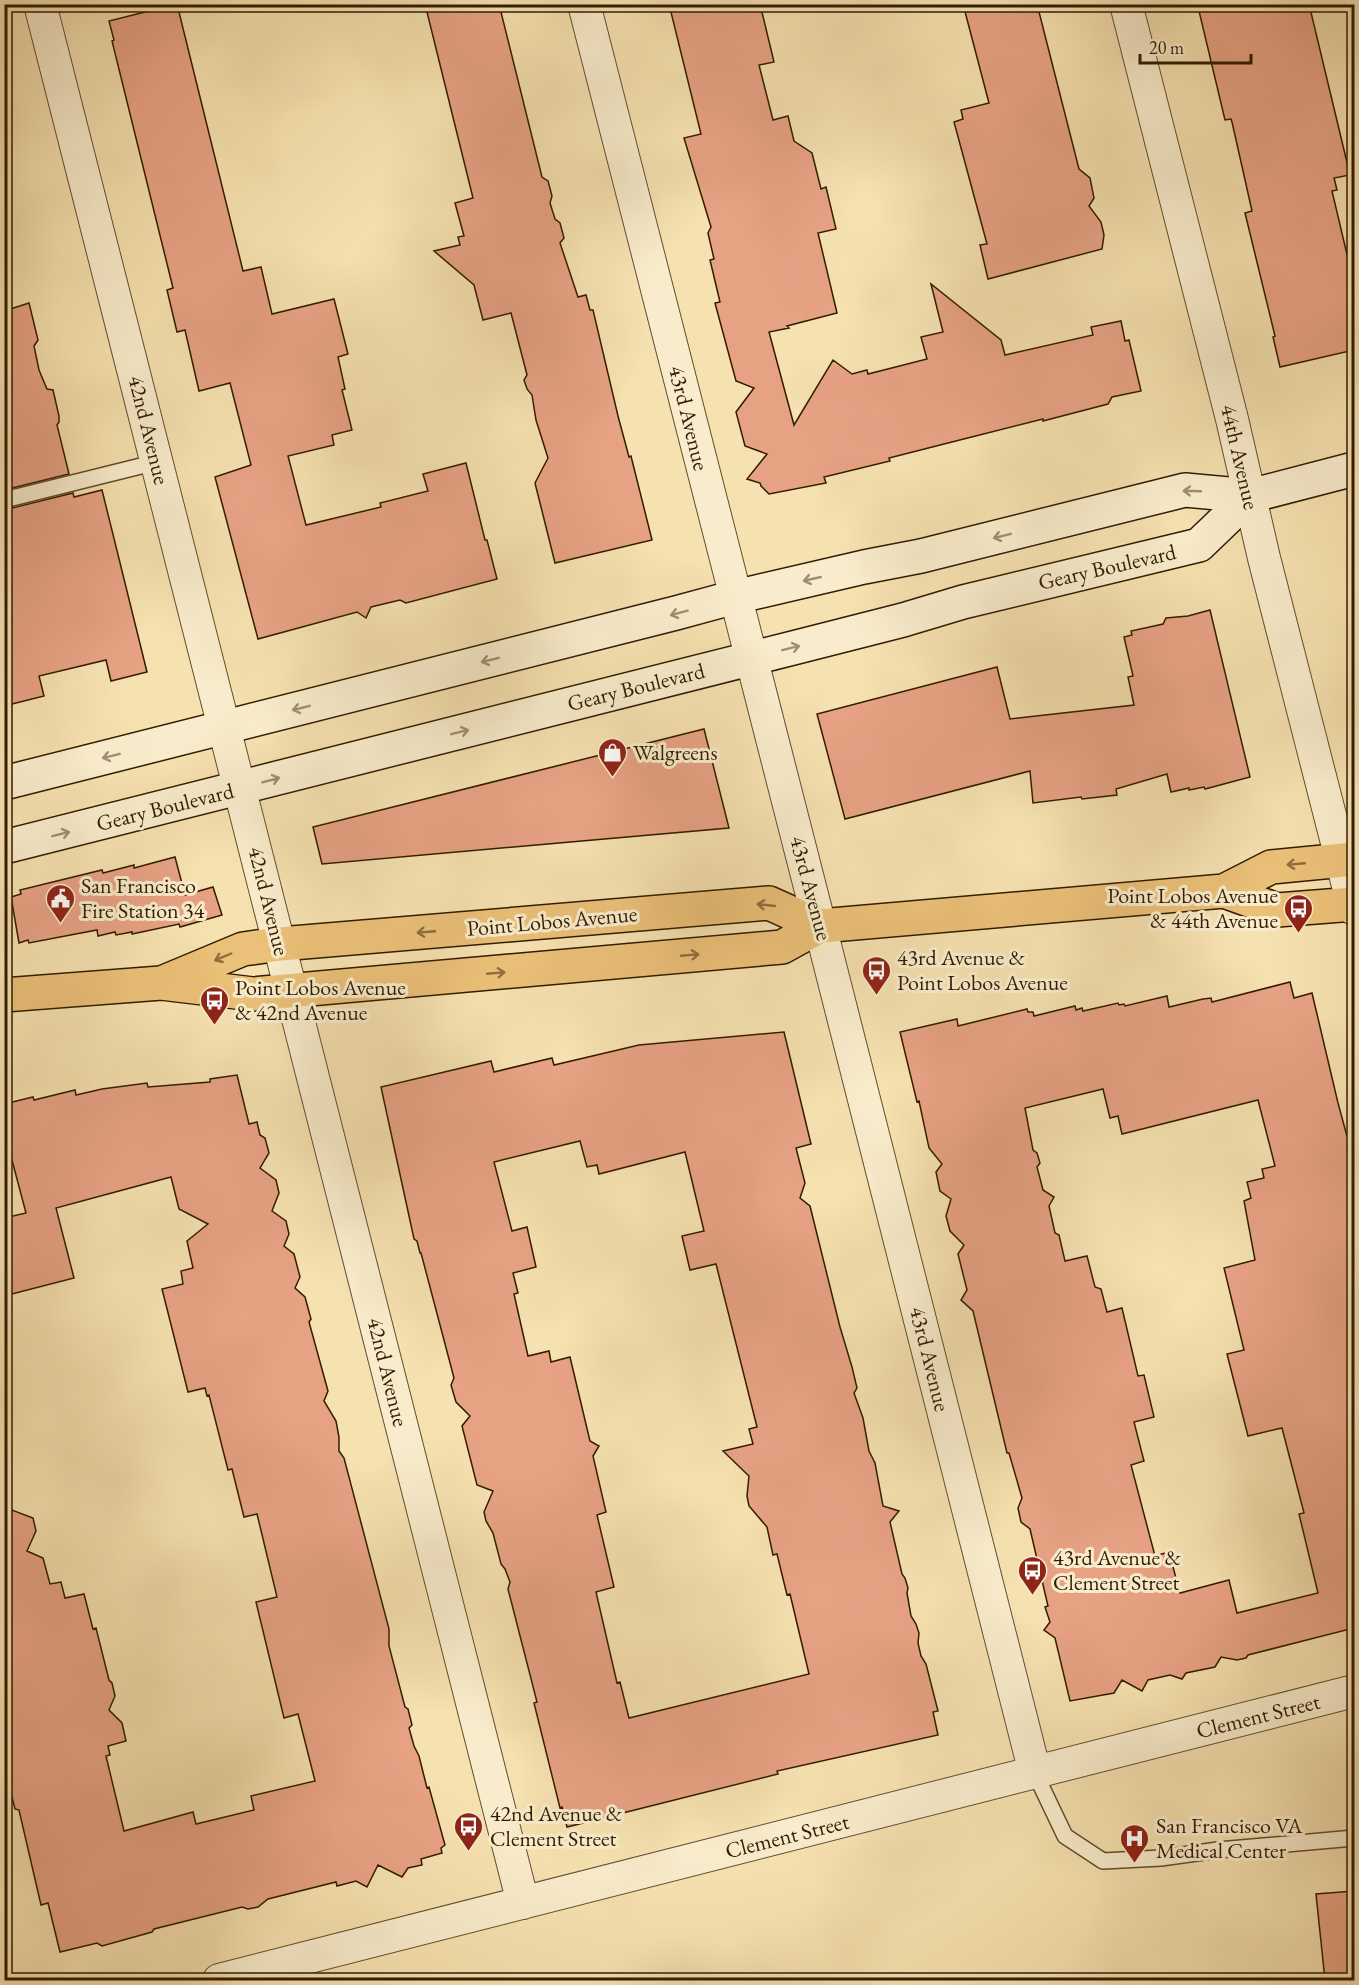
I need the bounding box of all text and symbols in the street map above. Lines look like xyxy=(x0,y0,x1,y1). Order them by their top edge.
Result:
scale bar xyxy=(1140,27,1251,65)
text: 20 m xyxy=(1149,36,1184,59)
street label: 43rd Avenue xyxy=(662,363,716,474)
street label: 42nd Avenue xyxy=(121,372,177,488)
street label: 44th Avenue xyxy=(1214,402,1266,513)
one-way arrow xyxy=(1182,486,1202,497)
one-way arrow xyxy=(993,530,1012,542)
street label: Geary Boulevard xyxy=(1035,537,1180,597)
one-way arrow xyxy=(803,574,822,586)
one-way arrow xyxy=(670,607,689,619)
one-way arrow xyxy=(781,642,800,654)
one-way arrow xyxy=(480,655,499,667)
street label: Geary Boulevard xyxy=(564,656,709,718)
one-way arrow xyxy=(291,703,310,714)
one-way arrow xyxy=(450,726,469,737)
shop icon: Walgreens xyxy=(596,736,628,778)
place label: Walgreens xyxy=(633,738,718,767)
one-way arrow xyxy=(102,750,121,762)
one-way arrow xyxy=(261,774,280,785)
street label: Geary Boulevard xyxy=(93,776,238,838)
one-way arrow xyxy=(52,827,71,839)
street label: 43rd Avenue xyxy=(783,833,839,944)
street label: 42nd Avenue xyxy=(241,843,297,959)
one-way arrow xyxy=(1287,859,1307,870)
place label: San Francisco Fire Station 34 xyxy=(81,871,205,925)
place label: Point Lobos Avenue & 44th Avenue xyxy=(1107,881,1278,935)
public building icon: San Francisco Fire Station 34 xyxy=(44,882,76,924)
bus stop icon: Point Lobos Avenue & 44th Avenue xyxy=(1283,892,1315,934)
street label: Point Lobos Avenue xyxy=(466,899,639,943)
one-way arrow xyxy=(757,900,777,911)
one-way arrow xyxy=(417,927,436,938)
place label: 43rd Avenue & Point Lobos Avenue xyxy=(897,943,1068,997)
one-way arrow xyxy=(680,949,700,960)
one-way arrow xyxy=(214,952,233,963)
bus stop icon: 43rd Avenue & Point Lobos Avenue xyxy=(860,954,892,996)
one-way arrow xyxy=(486,967,506,978)
place label: Point Lobos Avenue & 42nd Avenue xyxy=(235,973,406,1027)
bus stop icon: Point Lobos Avenue & 42nd Avenue xyxy=(198,984,230,1026)
street label: 43rd Avenue xyxy=(903,1304,957,1415)
street label: 42nd Avenue xyxy=(360,1314,416,1430)
place label: 43rd Avenue & Clement Street xyxy=(1053,1543,1182,1597)
bus stop icon: 43rd Avenue & Clement Street xyxy=(1016,1554,1048,1596)
street label: Clement Street xyxy=(1193,1687,1323,1745)
place label: 42nd Avenue & Clement Street xyxy=(490,1799,623,1853)
street label: Clement Street xyxy=(722,1807,852,1865)
bus stop icon: 42nd Avenue & Clement Street xyxy=(453,1810,485,1852)
place label: San Francisco VA Medical Center xyxy=(1156,1811,1303,1865)
hospital icon: San Francisco VA Medical Center xyxy=(1119,1822,1151,1864)

